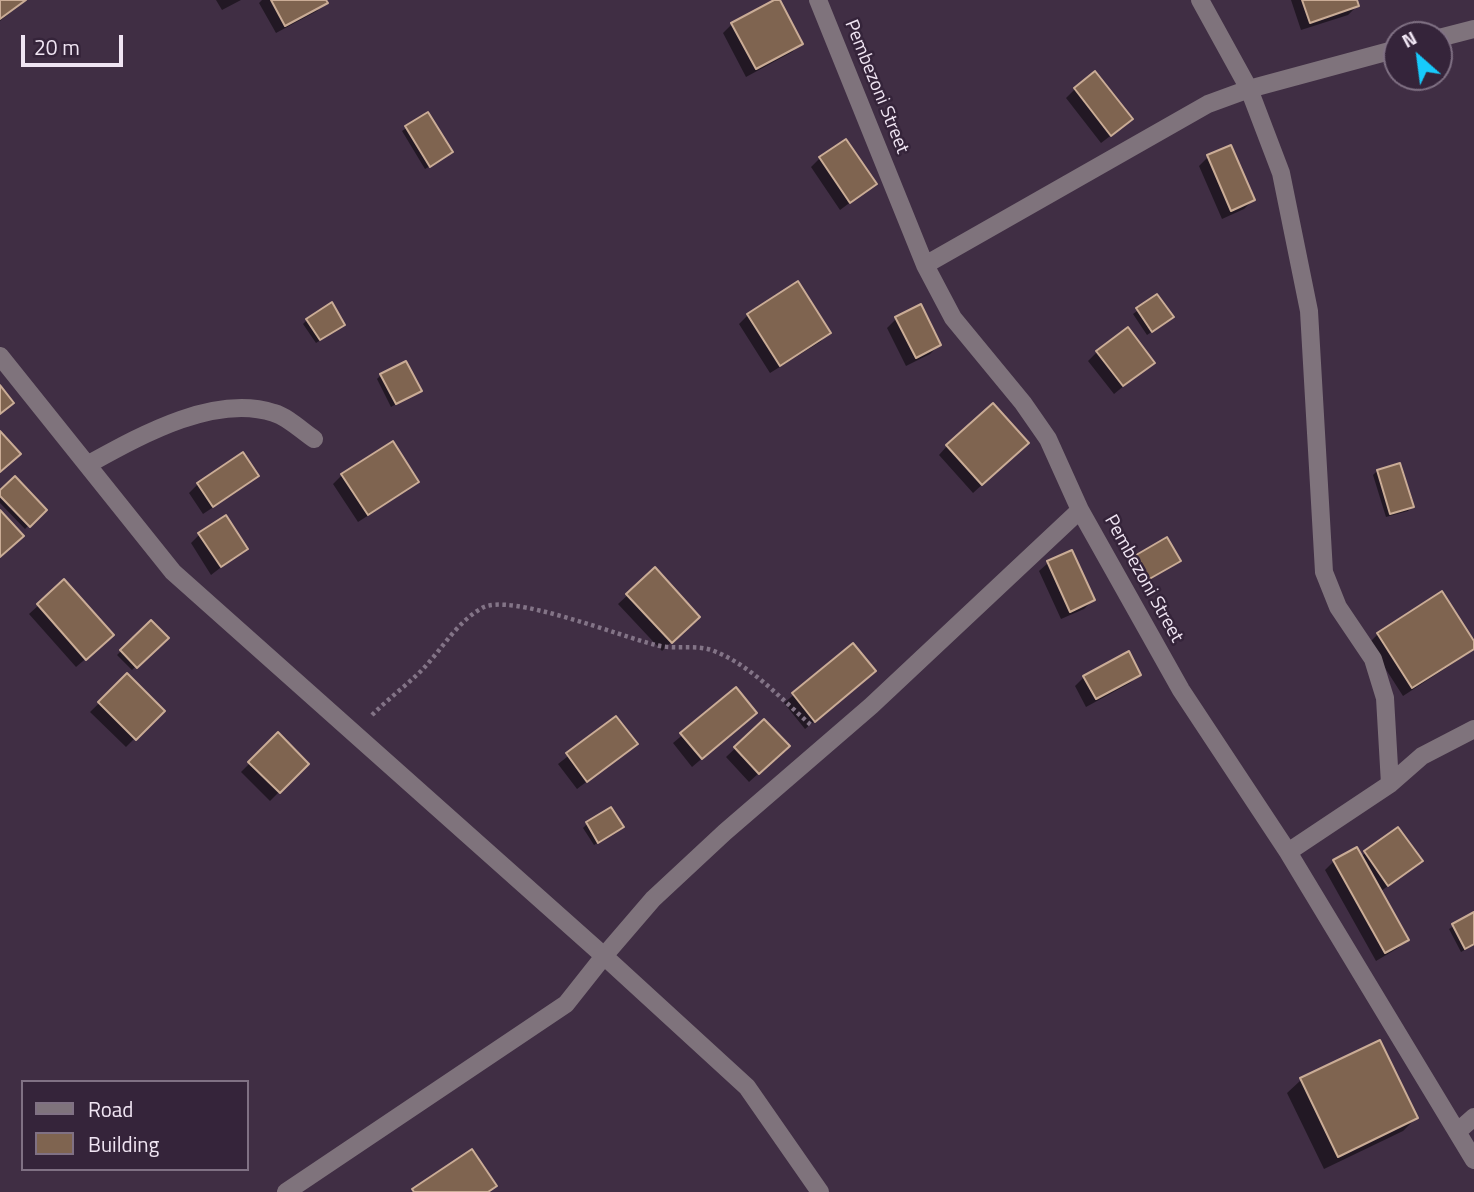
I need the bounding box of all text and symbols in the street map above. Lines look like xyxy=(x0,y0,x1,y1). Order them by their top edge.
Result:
street label: Pembezoni Street xyxy=(839,17,913,157)
scale bar xyxy=(24,21,126,65)
north arrow xyxy=(1383,21,1453,91)
text: N xyxy=(1396,23,1421,55)
text: 20 m xyxy=(34,31,80,63)
street label: Pembezoni Street xyxy=(1099,511,1187,647)
legend xyxy=(21,1080,248,1171)
text: Road xyxy=(88,1093,133,1125)
text: Building xyxy=(88,1128,159,1160)

